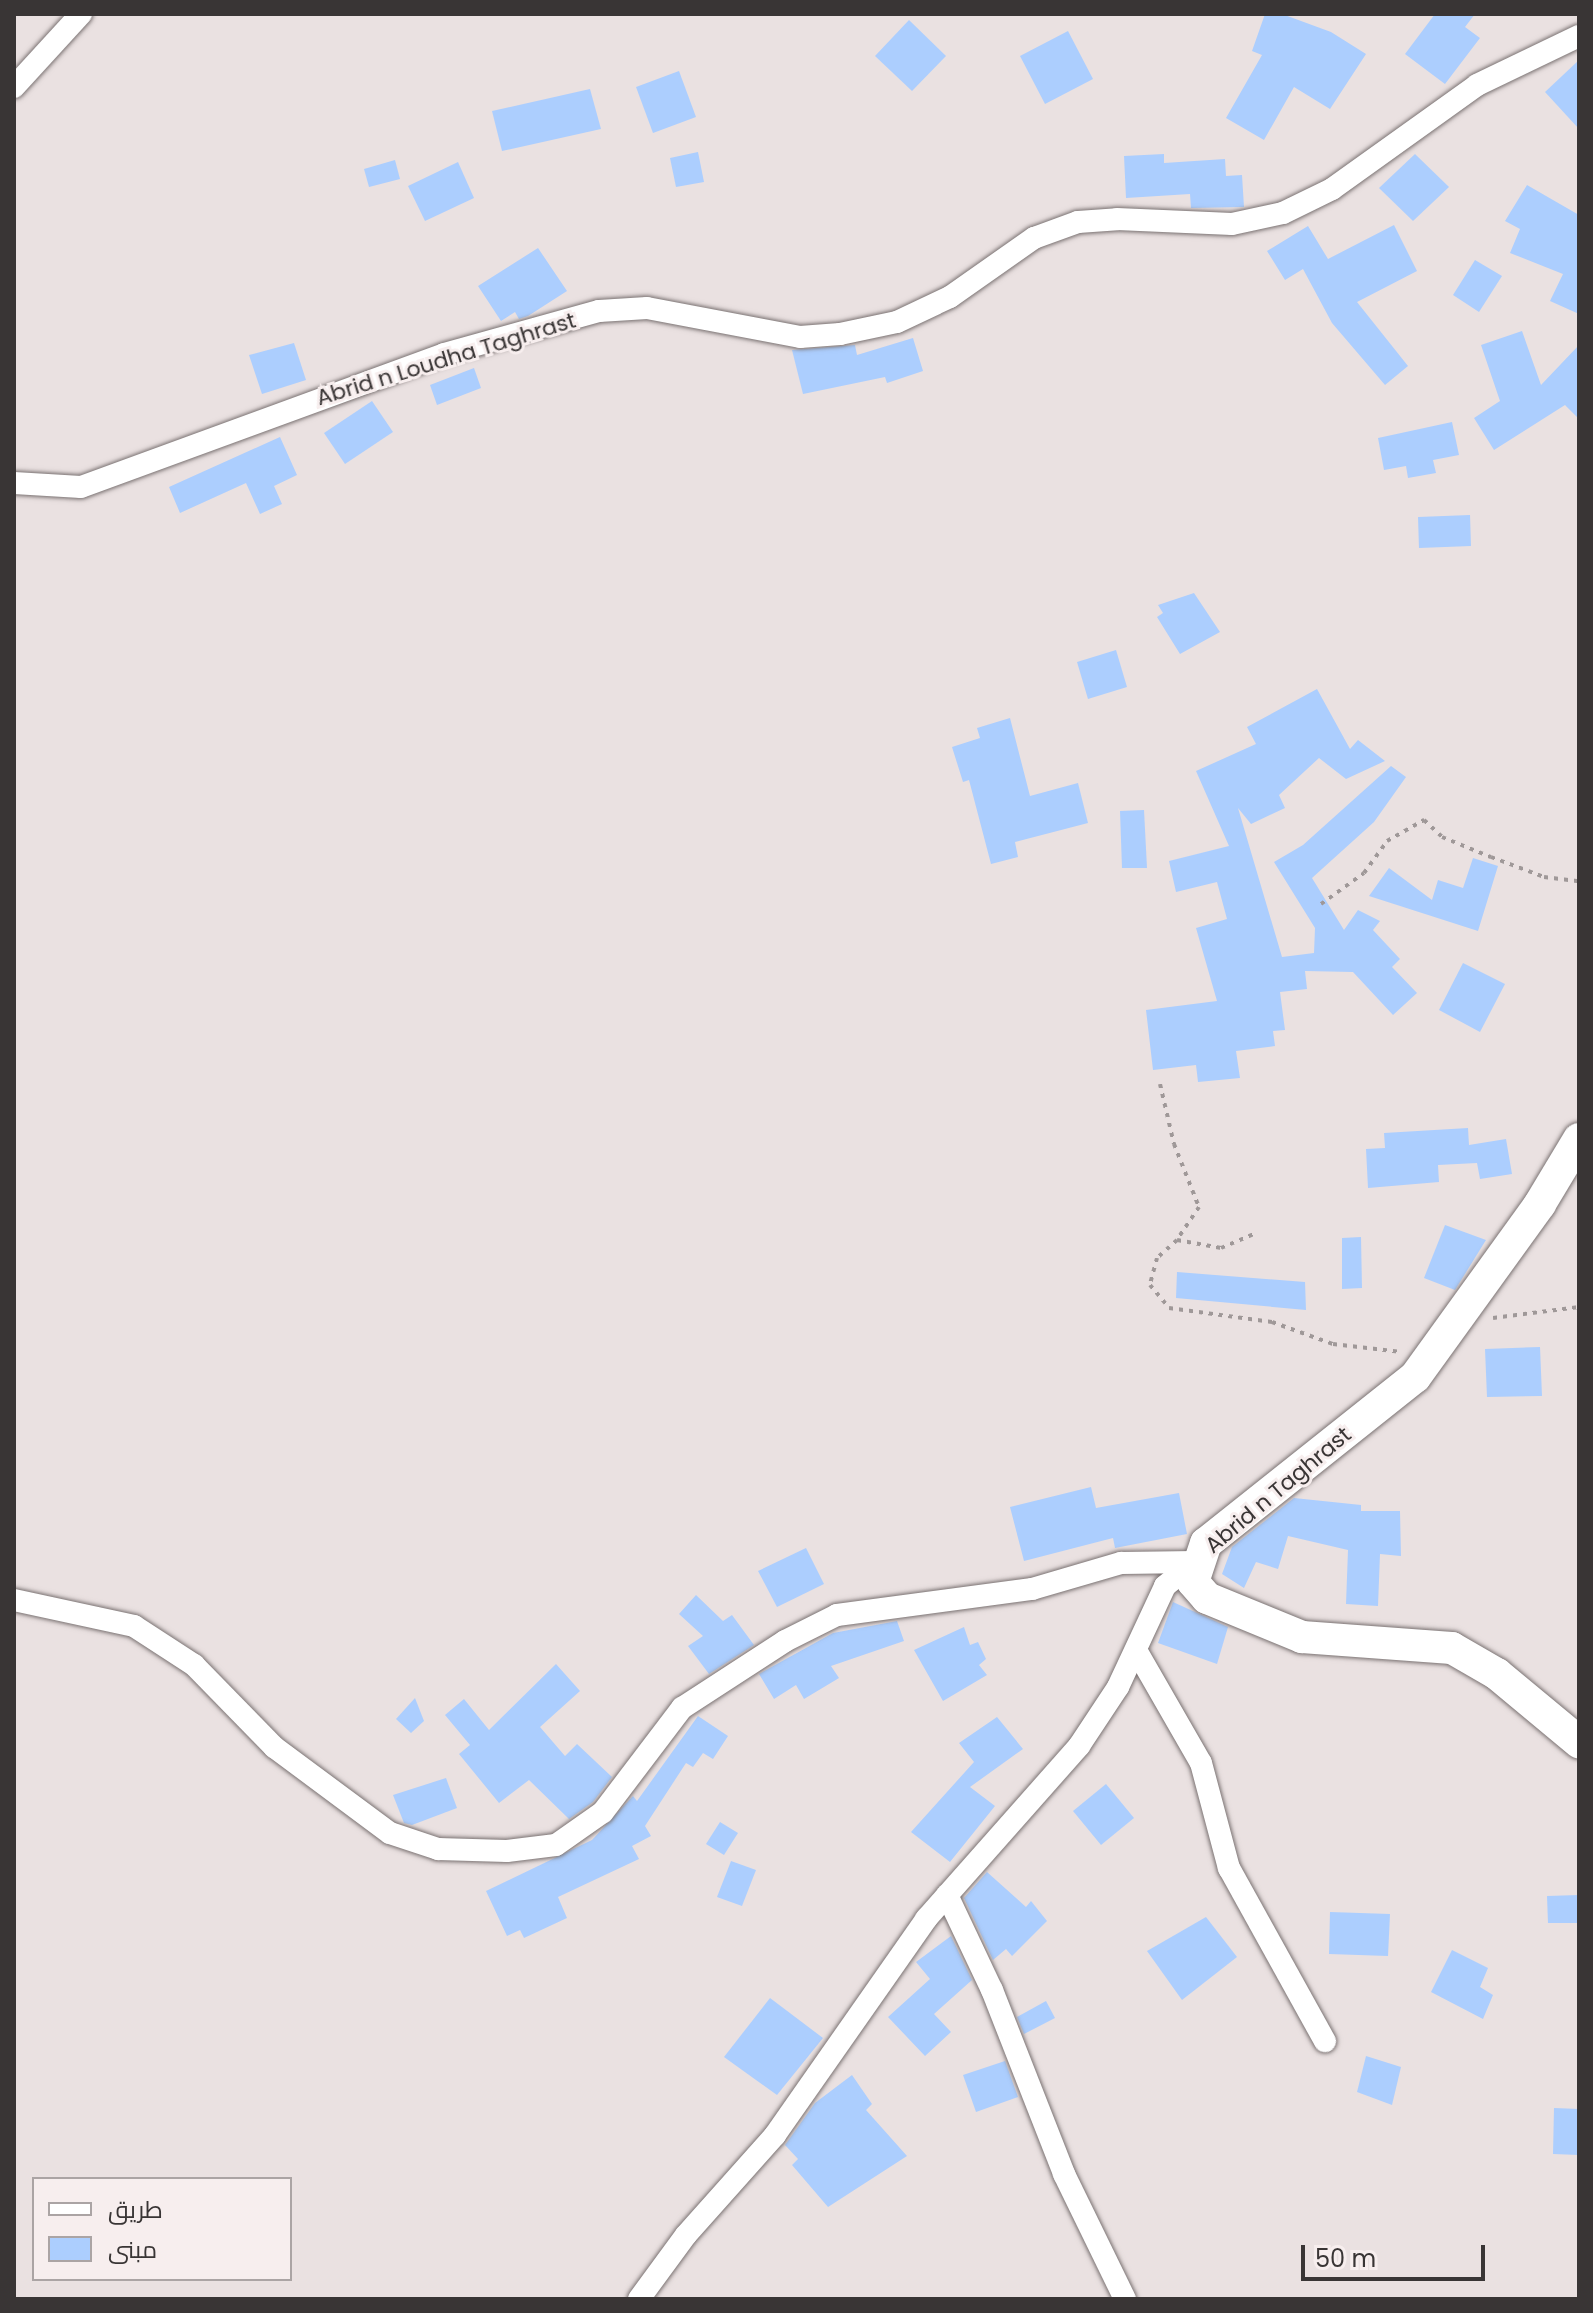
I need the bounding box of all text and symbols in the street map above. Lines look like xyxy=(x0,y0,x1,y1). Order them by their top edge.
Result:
street label: Abrid n Loudha Taghrast xyxy=(313,307,579,411)
street label: Abrid n Taghrast xyxy=(1200,1421,1356,1559)
legend xyxy=(32,2177,292,2281)
text: طريق xyxy=(108,2193,163,2226)
scale bar xyxy=(1305,2229,1489,2279)
text: مبنى xyxy=(108,2233,157,2266)
text: 50 m xyxy=(1315,2242,1376,2275)

